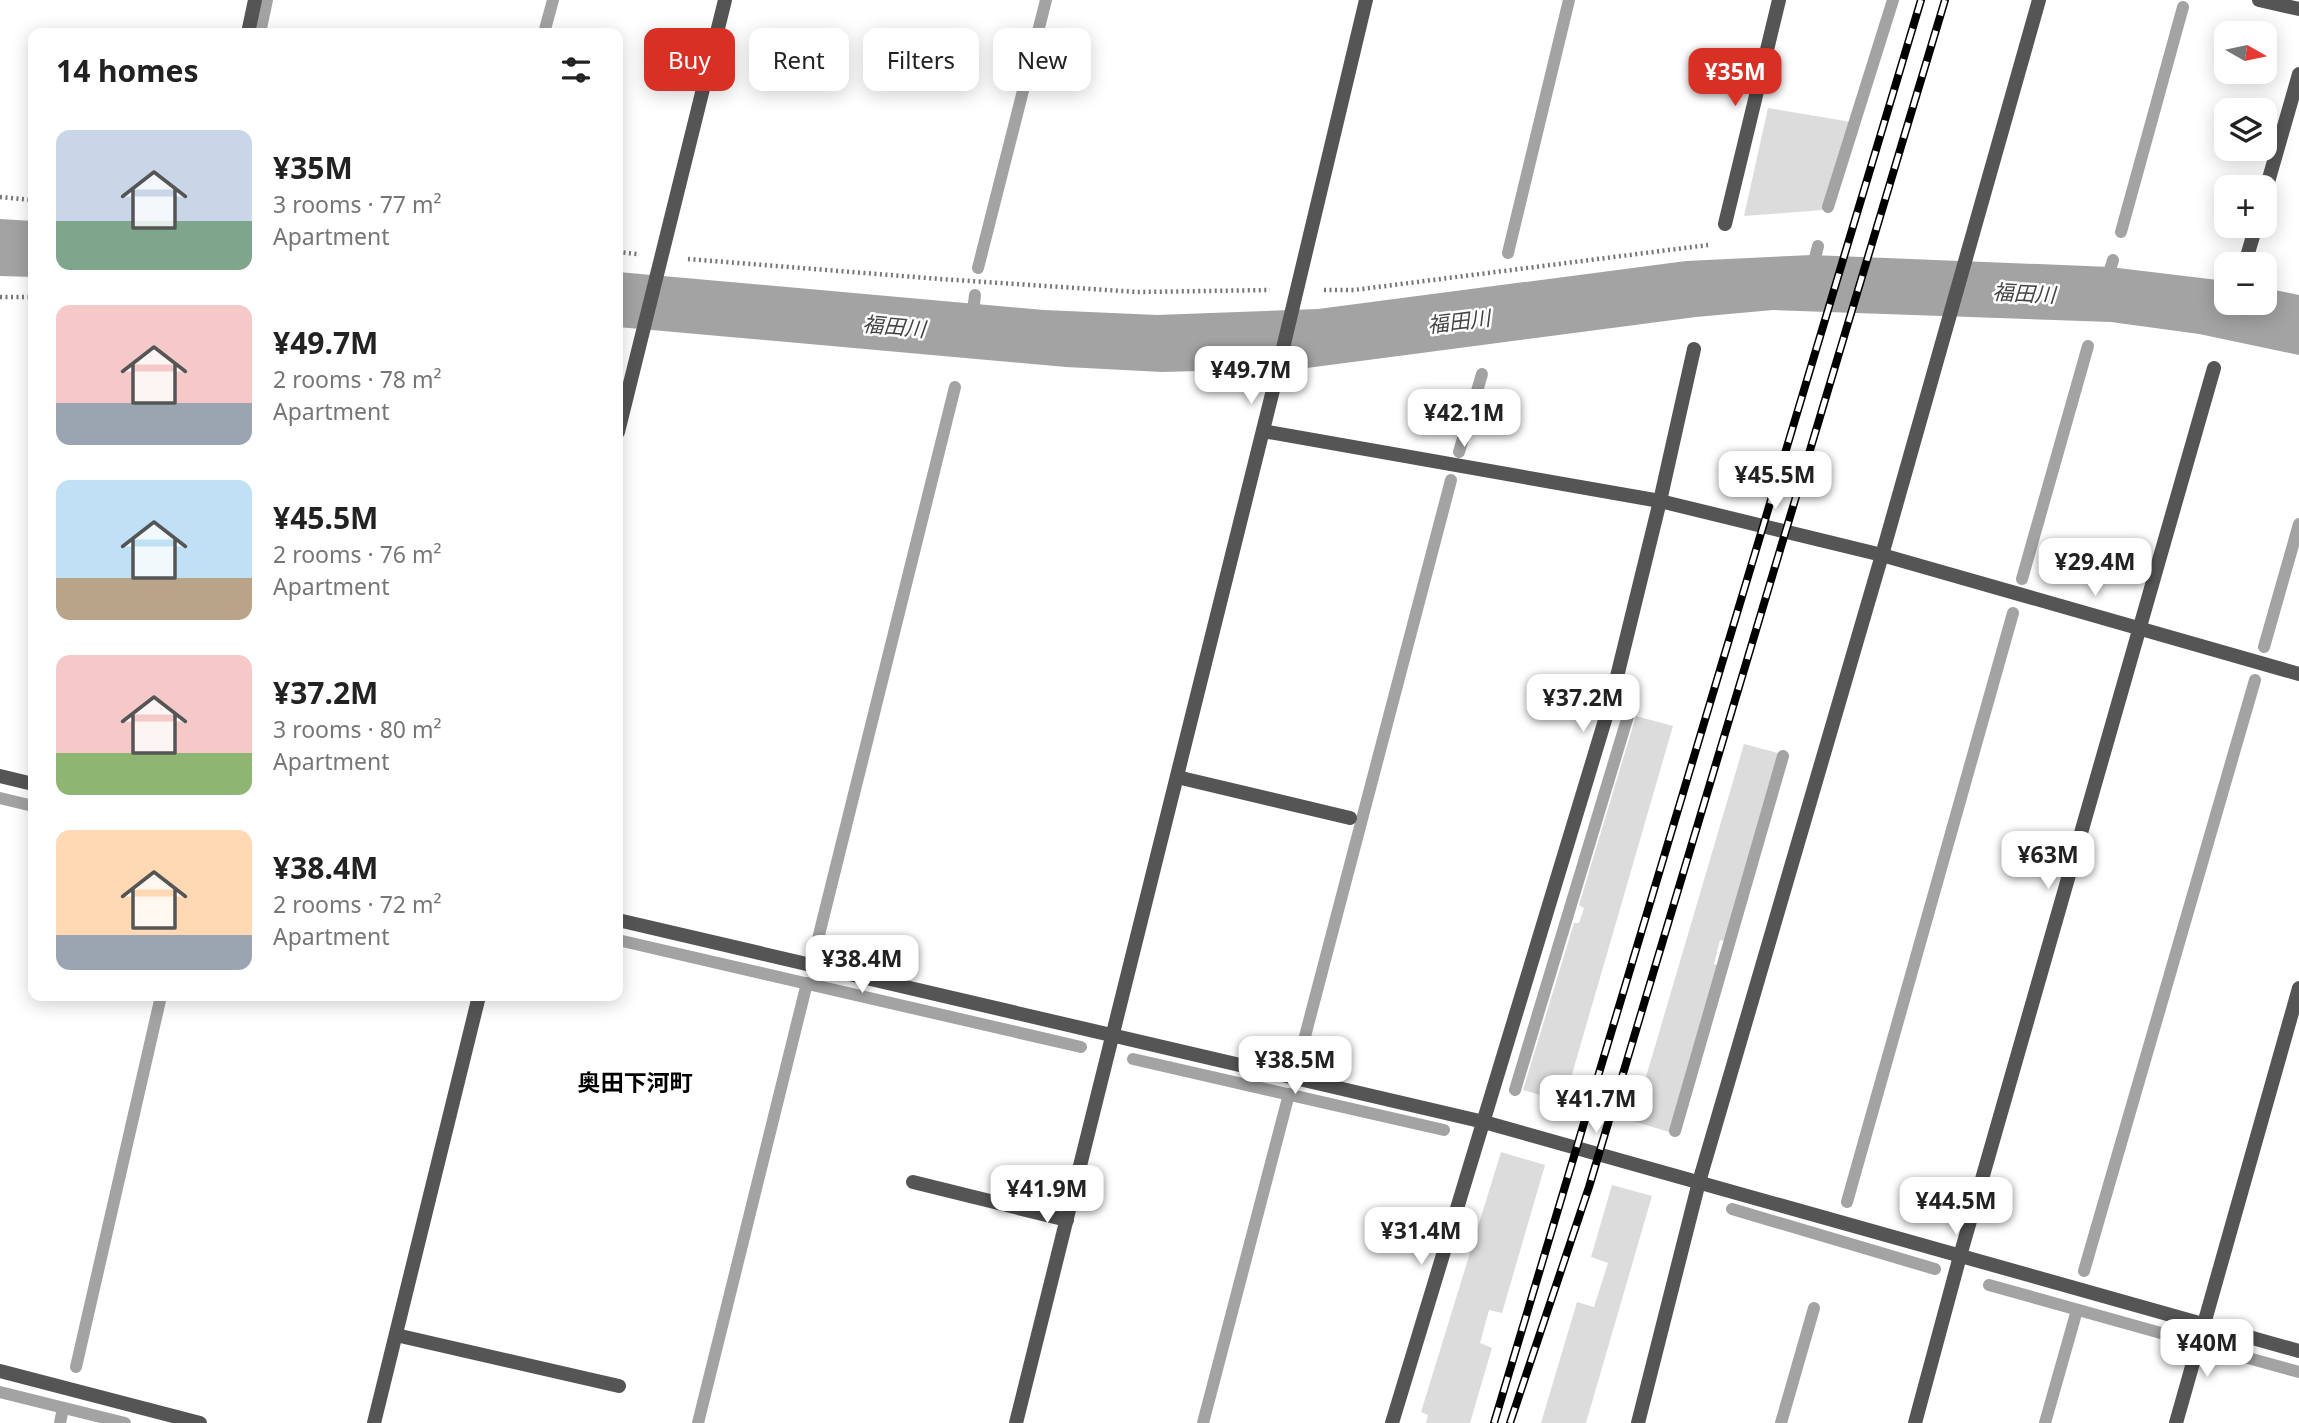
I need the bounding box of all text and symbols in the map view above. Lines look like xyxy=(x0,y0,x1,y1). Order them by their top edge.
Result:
north arrow xyxy=(2214,21,2277,84)
map controls xyxy=(2214,21,2277,315)
chip: Buy xyxy=(644,28,735,91)
chip: Rent xyxy=(749,28,849,91)
chip: Filters xyxy=(863,28,979,91)
chip: New xyxy=(993,28,1091,91)
pin: ¥35M xyxy=(1694,48,1776,108)
text: 14 homes xyxy=(56,50,199,91)
icon: filters xyxy=(557,51,595,89)
text: ¥35M xyxy=(1704,55,1766,87)
button: layers xyxy=(2214,98,2277,161)
text: ¥35M xyxy=(273,147,353,188)
icon: home xyxy=(112,158,196,242)
button: + xyxy=(2214,175,2277,238)
text: 3 rooms · 77 m² xyxy=(273,188,442,220)
text: Apartment xyxy=(273,220,390,252)
button: − xyxy=(2214,252,2277,315)
water label: 福田川 xyxy=(1992,277,2058,309)
water label: 福田川 xyxy=(1426,303,1494,339)
water label: 福田川 xyxy=(861,309,929,343)
text: ¥49.7M xyxy=(273,322,378,363)
icon: home xyxy=(112,333,196,417)
pin: ¥49.7M xyxy=(1194,346,1308,406)
text: ¥49.7M xyxy=(1211,353,1291,385)
text: 2 rooms · 78 m² xyxy=(273,363,442,395)
pin: ¥42.1M xyxy=(1407,390,1521,449)
text: Apartment xyxy=(273,395,390,427)
text: ¥42.1M xyxy=(1424,396,1504,428)
pin: ¥45.5M xyxy=(1718,452,1832,511)
text: ¥45.5M xyxy=(1735,458,1815,490)
text: ¥45.5M xyxy=(273,497,378,538)
icon: home xyxy=(112,508,196,592)
text: 2 rooms · 76 m² xyxy=(273,538,442,570)
pin: ¥29.4M xyxy=(2038,538,2152,598)
text: ¥29.4M xyxy=(2055,545,2135,577)
text: Apartment xyxy=(273,570,390,602)
text: ¥37.2M xyxy=(273,672,378,713)
pin: ¥37.2M xyxy=(1526,674,1640,734)
text: ¥37.2M xyxy=(1543,681,1623,713)
icon: home xyxy=(112,683,196,767)
text: 3 rooms · 80 m² xyxy=(273,713,442,745)
text: Apartment xyxy=(273,745,390,777)
pin: ¥63M xyxy=(2007,832,2089,891)
text: ¥63M xyxy=(2017,838,2079,870)
text: ¥38.4M xyxy=(273,847,378,888)
icon: home xyxy=(112,858,196,942)
text: 2 rooms · 72 m² xyxy=(273,888,442,920)
text: Apartment xyxy=(273,920,390,952)
pin: ¥38.4M xyxy=(805,936,919,995)
text: ¥38.4M xyxy=(822,942,902,974)
pin: ¥38.5M xyxy=(1238,1036,1352,1096)
text: ¥38.5M xyxy=(1255,1043,1335,1075)
district label: 奥田下河町 xyxy=(578,1066,693,1098)
pin: ¥41.7M xyxy=(1539,1076,1653,1135)
text: ¥41.7M xyxy=(1556,1082,1636,1114)
pin: ¥41.9M xyxy=(990,1166,1104,1225)
text: ¥41.9M xyxy=(1007,1172,1087,1204)
pin: ¥44.5M xyxy=(1899,1178,2013,1237)
text: ¥44.5M xyxy=(1916,1184,1996,1216)
pin: ¥31.4M xyxy=(1364,1208,1478,1267)
text: ¥31.4M xyxy=(1381,1214,1461,1246)
pin: ¥40M xyxy=(2166,1320,2248,1379)
text: ¥40M xyxy=(2176,1326,2238,1358)

